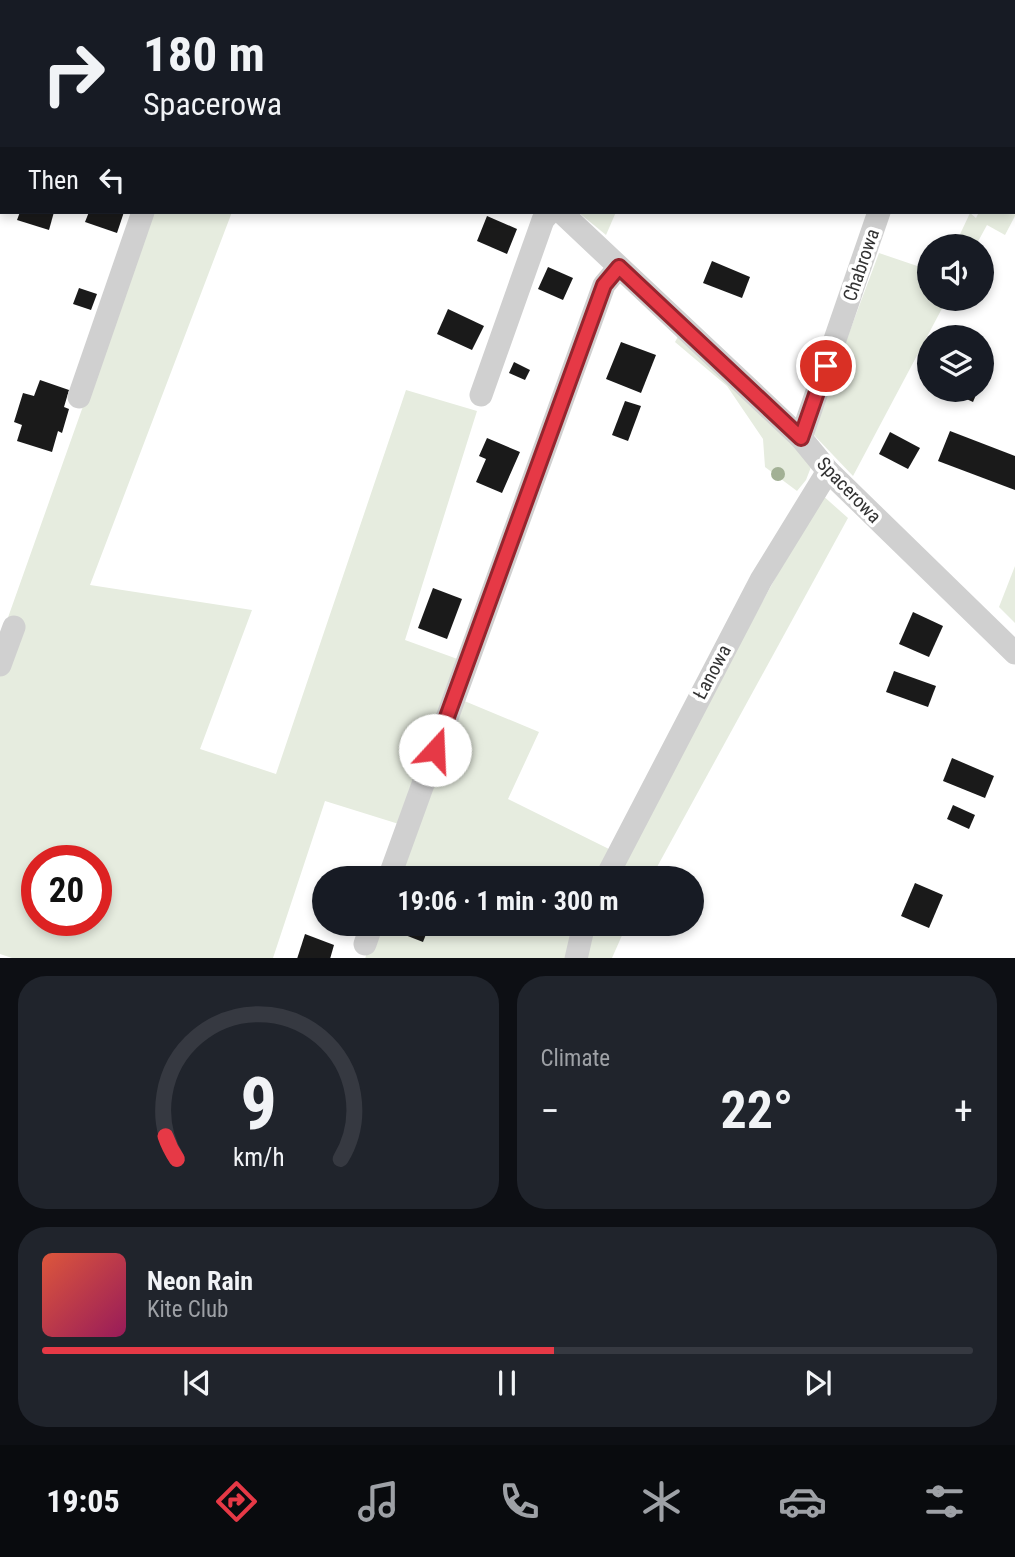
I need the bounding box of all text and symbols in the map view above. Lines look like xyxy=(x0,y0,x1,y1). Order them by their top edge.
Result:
text: 180 m xyxy=(143,26,265,83)
icon: right xyxy=(28,28,119,119)
text: Spacerowa xyxy=(143,85,282,123)
icon: left xyxy=(93,161,131,199)
text: Then xyxy=(28,165,79,195)
street label: Chabrowa xyxy=(838,226,884,304)
map controls xyxy=(917,234,994,402)
button: sound xyxy=(917,234,994,311)
button: layers xyxy=(917,325,994,402)
pin xyxy=(796,336,856,396)
icon: arrive xyxy=(807,347,845,385)
street label: Spacerowa xyxy=(812,452,886,528)
street label: Łanowa xyxy=(688,641,736,703)
position arrow xyxy=(398,713,472,787)
speed limit sign: 20 xyxy=(21,845,112,936)
text: 19:06 · 1 min · 300 m xyxy=(398,886,618,916)
text: Climate xyxy=(541,1045,610,1072)
text: 9 xyxy=(240,1061,277,1147)
text: 22° xyxy=(720,1080,793,1141)
text: − xyxy=(541,1089,560,1133)
text: + xyxy=(954,1089,973,1133)
text: km/h xyxy=(233,1142,284,1171)
text: Neon Rain xyxy=(147,1266,253,1296)
text: Kite Club xyxy=(147,1296,228,1323)
icon: previous xyxy=(178,1364,216,1402)
icon: pause xyxy=(488,1364,526,1402)
icon: next xyxy=(799,1364,837,1402)
icon: directions xyxy=(212,1477,261,1526)
icon: music xyxy=(354,1477,403,1526)
icon: phone xyxy=(495,1477,544,1526)
icon: climate xyxy=(637,1477,686,1526)
icon: car xyxy=(778,1477,827,1526)
icon: filters xyxy=(920,1477,969,1526)
text: 19:05 xyxy=(46,1482,120,1520)

